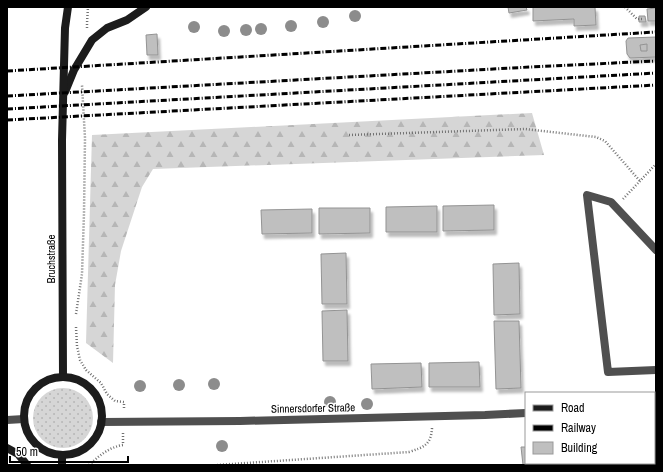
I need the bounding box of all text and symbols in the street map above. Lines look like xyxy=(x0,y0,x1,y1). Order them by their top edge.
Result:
street label: Bruchstraße xyxy=(44,234,58,284)
legend xyxy=(525,392,655,464)
street label: Sinnersdorfer Straße xyxy=(271,400,355,416)
text: Road xyxy=(561,400,585,416)
text: Railway xyxy=(561,420,596,436)
scale bar xyxy=(10,438,128,464)
text: Building xyxy=(561,440,598,456)
text: 50 m xyxy=(16,444,38,460)

